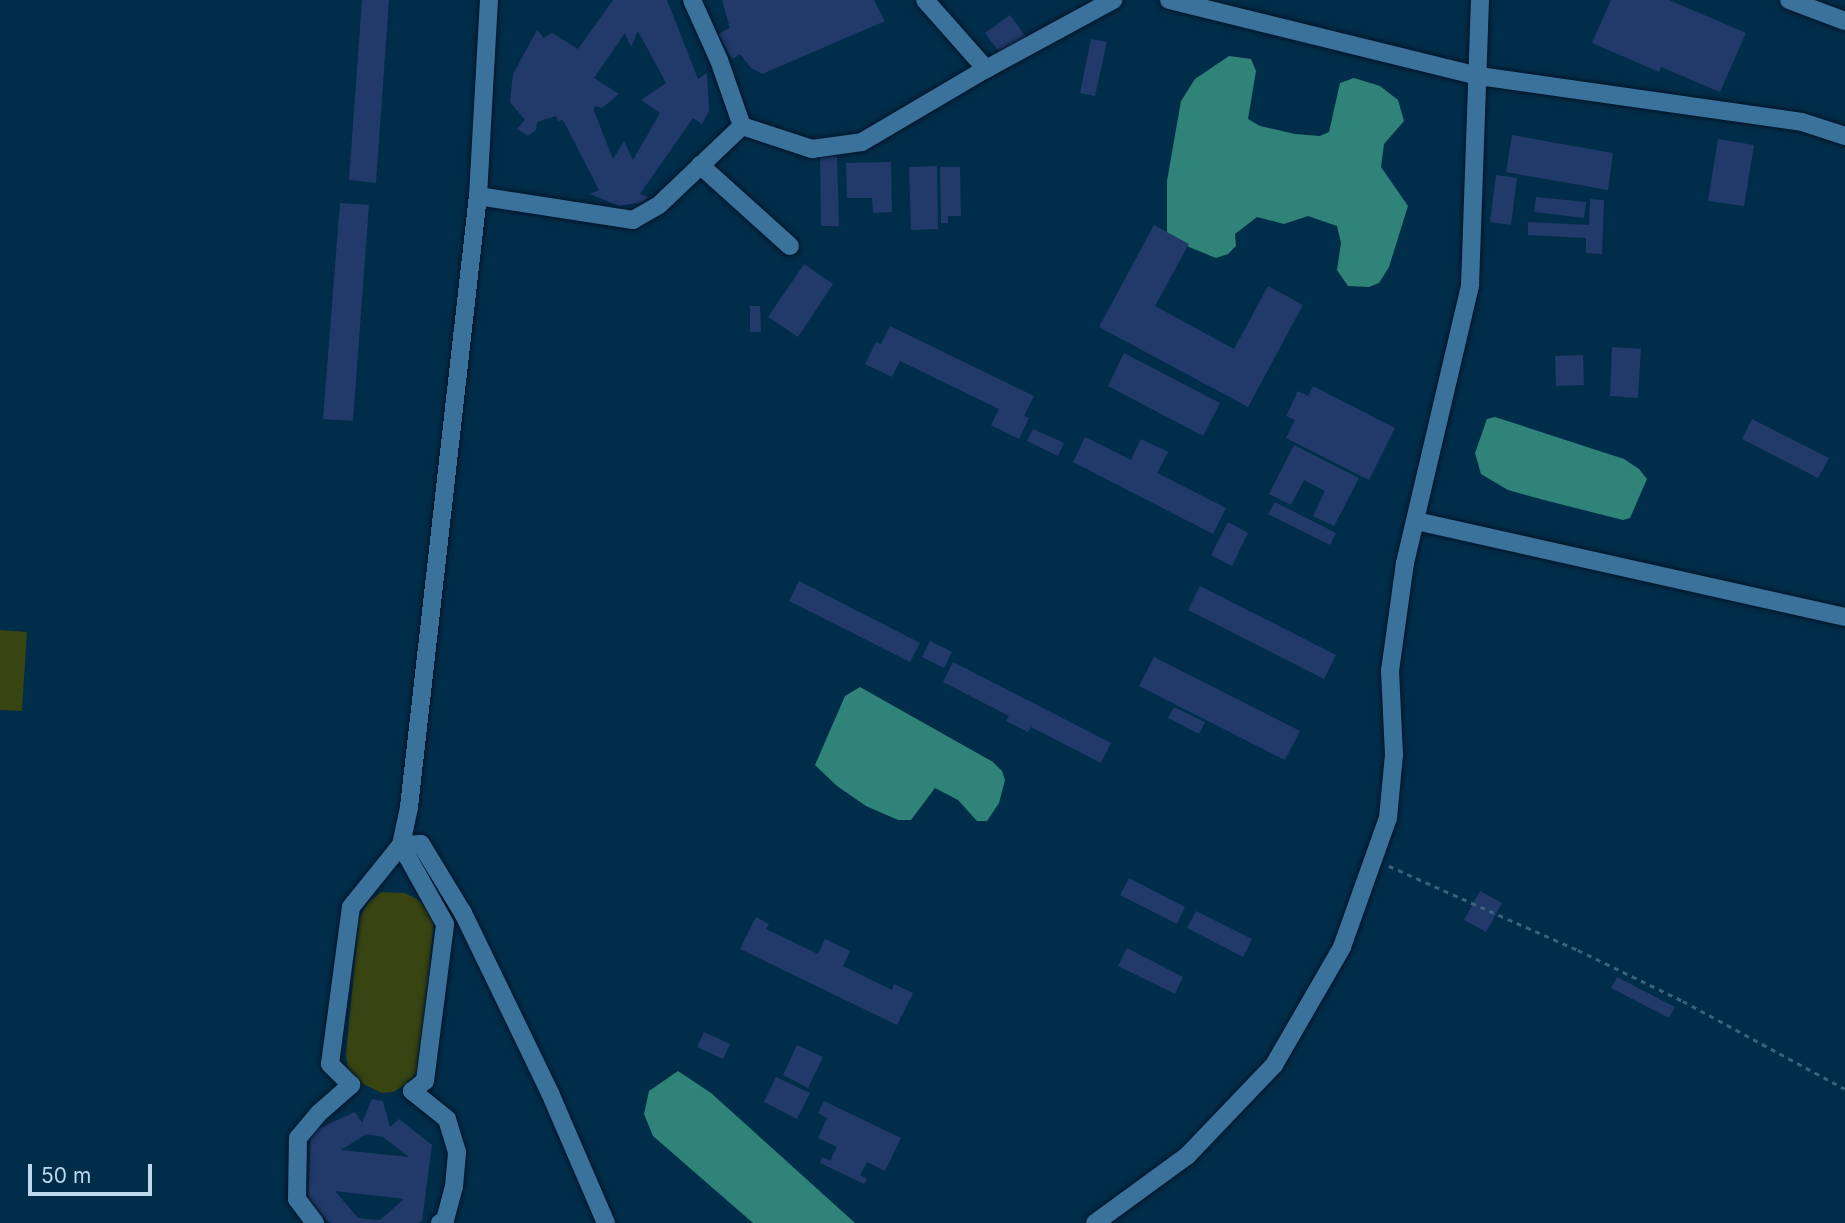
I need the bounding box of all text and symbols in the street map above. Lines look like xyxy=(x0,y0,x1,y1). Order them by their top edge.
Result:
scale bar xyxy=(32,1150,156,1194)
text: 50 m xyxy=(41,1163,91,1188)

